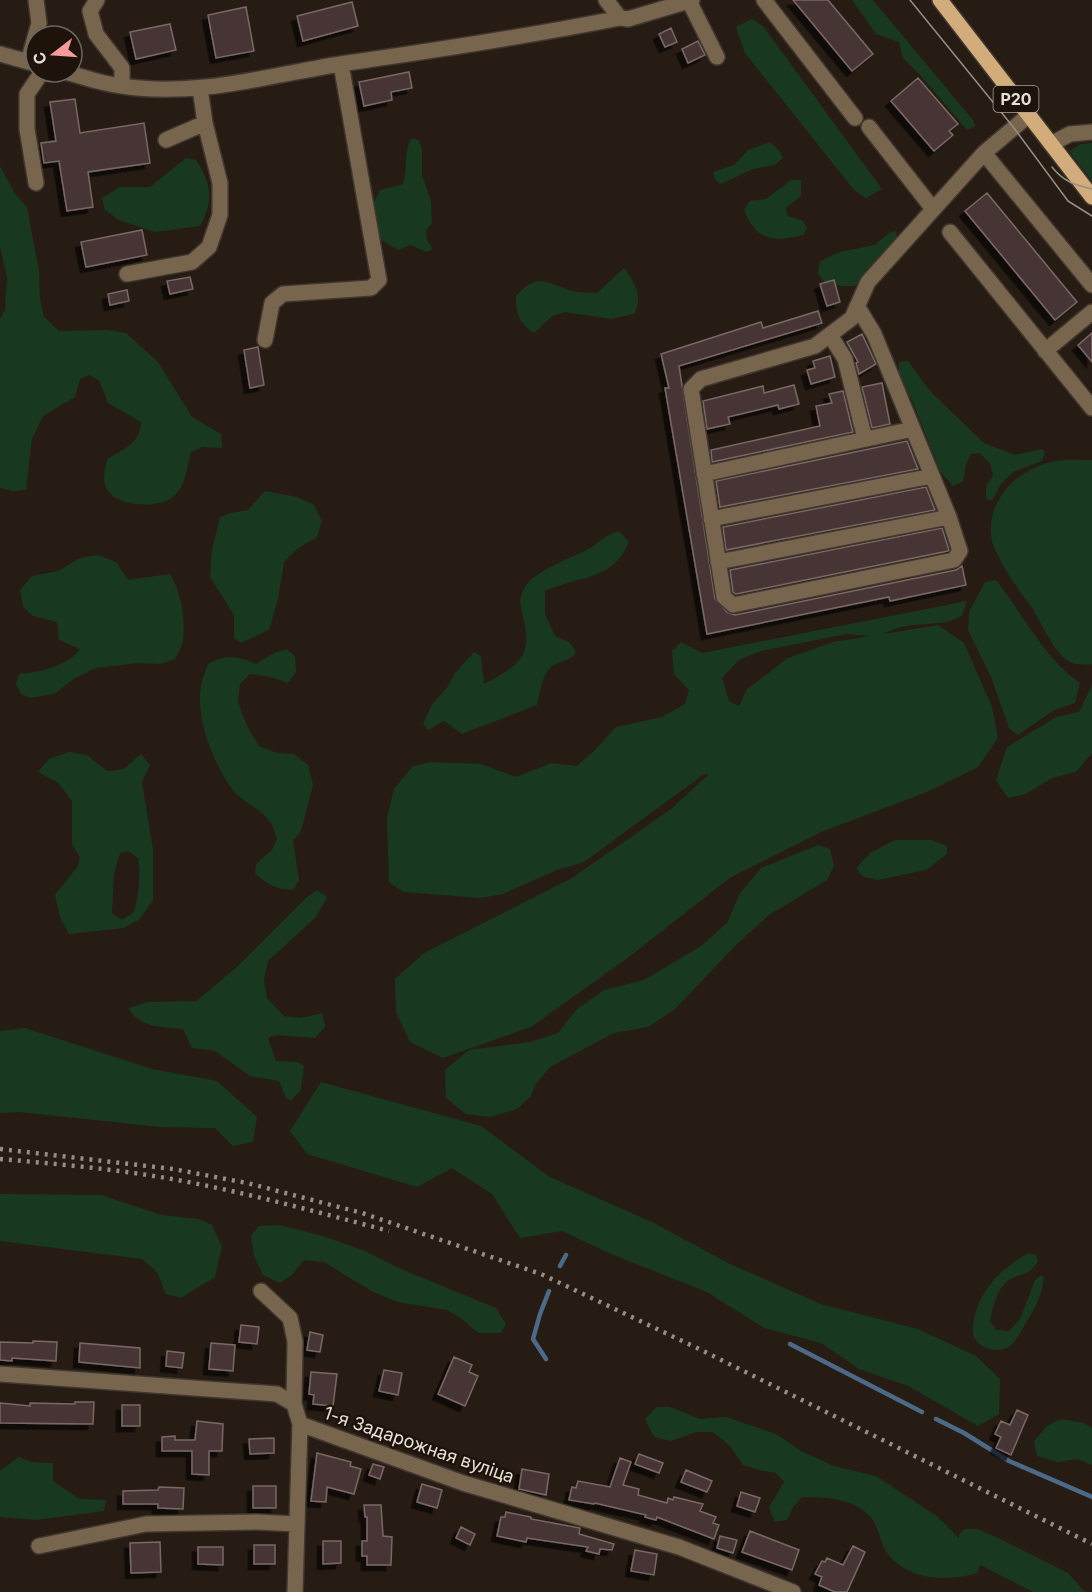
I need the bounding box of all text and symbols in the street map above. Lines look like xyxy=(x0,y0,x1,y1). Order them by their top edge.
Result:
north arrow xyxy=(24,24,84,84)
text: С xyxy=(28,50,51,67)
road number: Р20 xyxy=(994,86,1038,112)
street label: 1-я Задарожная вуліца xyxy=(321,1402,517,1487)

